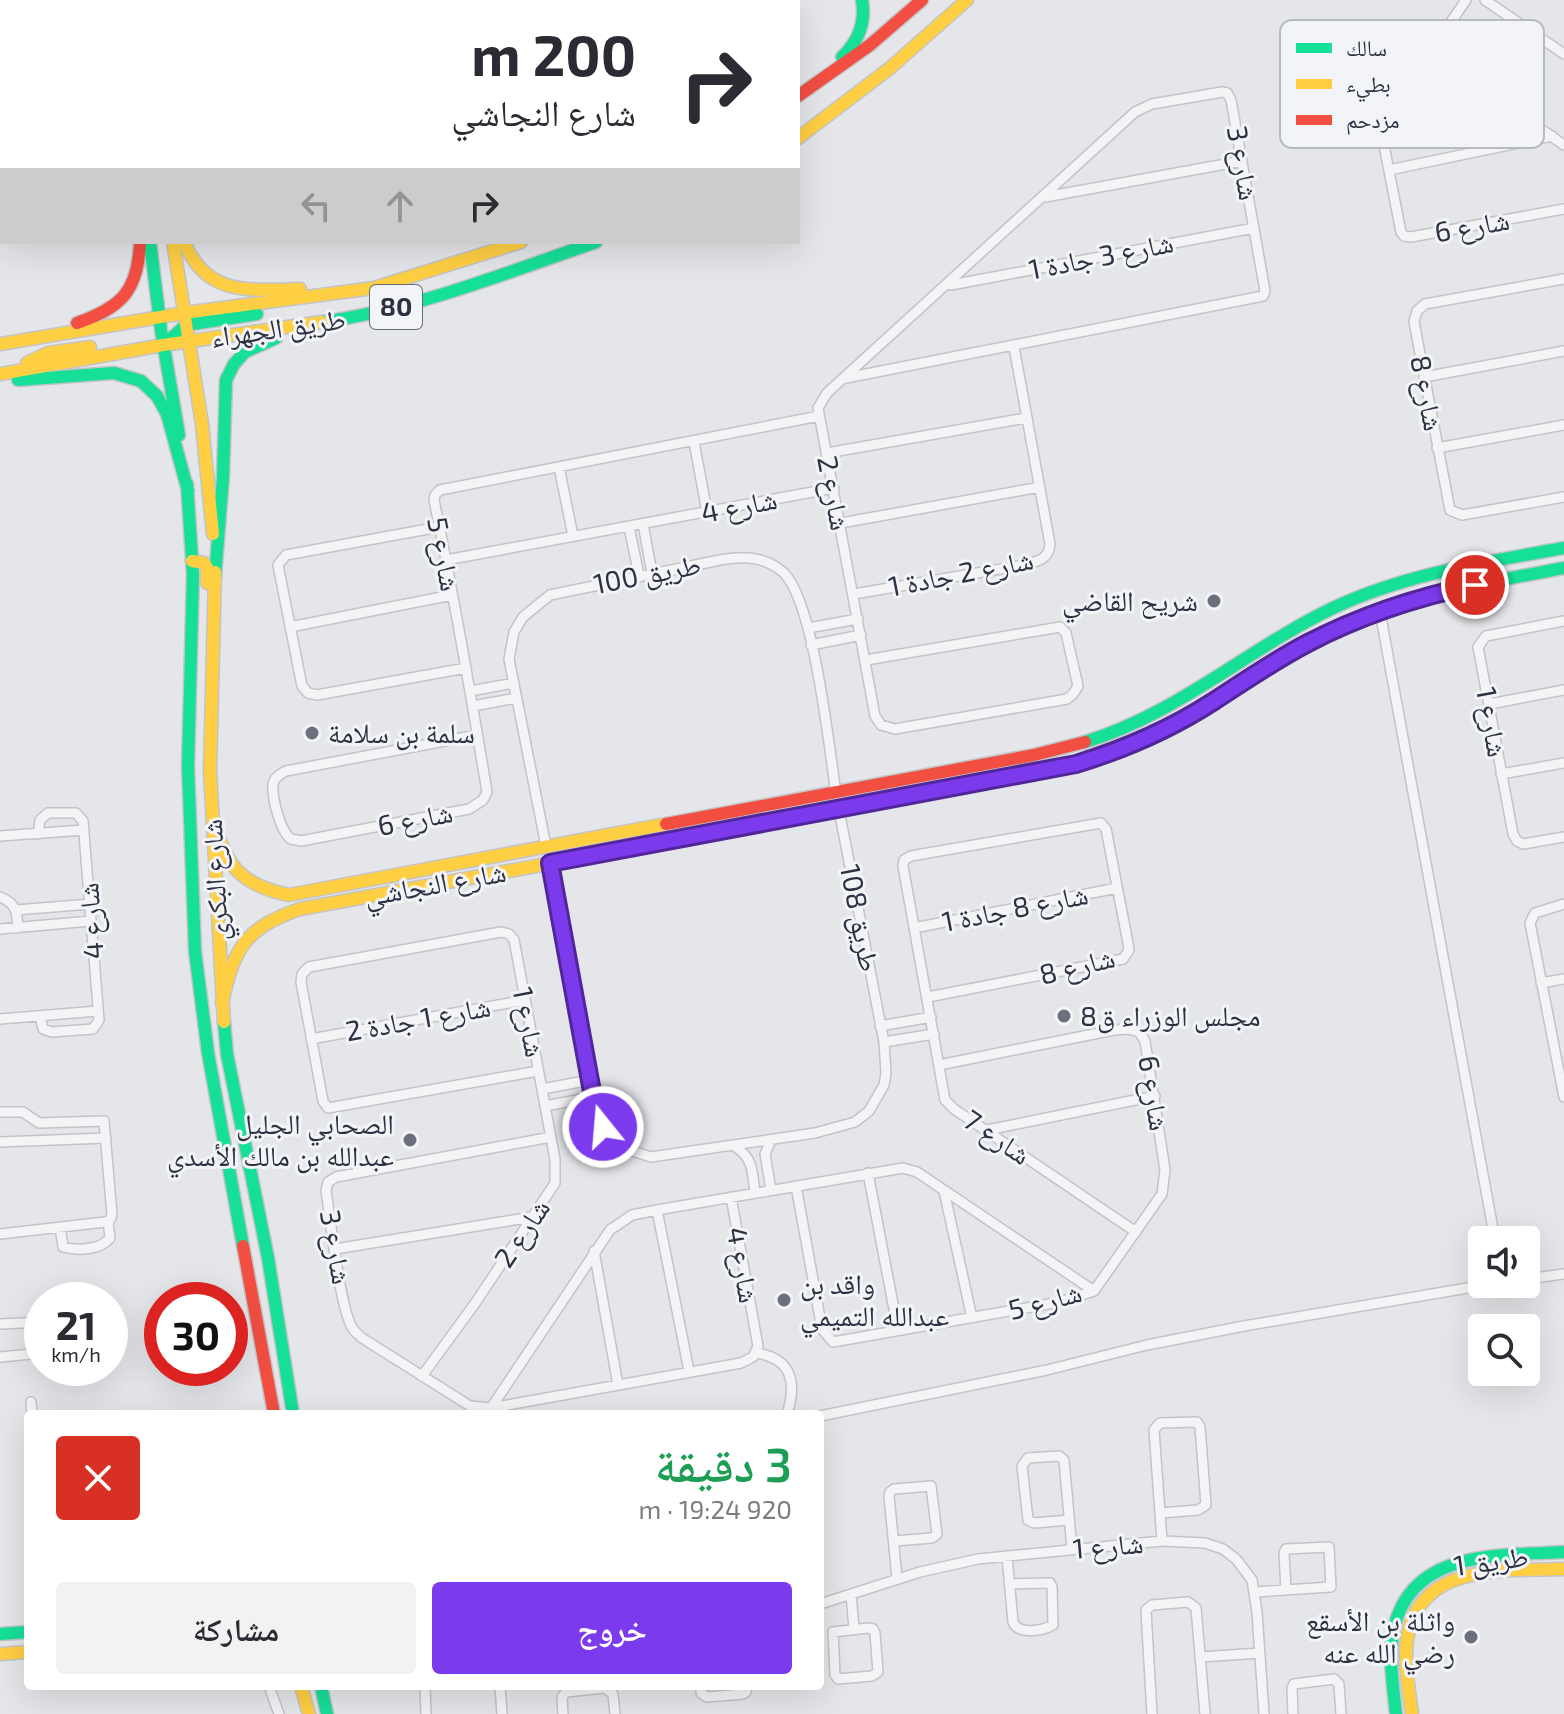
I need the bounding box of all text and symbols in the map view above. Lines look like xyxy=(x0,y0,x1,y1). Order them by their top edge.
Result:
text: 200 m xyxy=(471,20,636,87)
legend xyxy=(1280,20,1544,148)
icon: right xyxy=(664,32,768,136)
text: سالك xyxy=(1346,34,1387,60)
text: بطيء xyxy=(1346,70,1391,102)
text: شارع النجاشي xyxy=(451,90,636,133)
text: مزدحم xyxy=(1346,106,1400,135)
street label: شارع 3 xyxy=(1219,123,1267,203)
icon: left xyxy=(294,184,338,228)
icon: ahead xyxy=(378,184,422,228)
icon: right xyxy=(462,184,506,228)
street label: شارع 6 xyxy=(1432,202,1512,250)
street label: شارع 3 جادة 1 xyxy=(1026,224,1176,288)
road number: 80 xyxy=(370,285,422,329)
street label: طريق الجهراء xyxy=(208,301,348,355)
street label: شارع 8 xyxy=(1402,352,1452,434)
street label: شارع 2 xyxy=(809,453,859,533)
street label: شارع 4 xyxy=(698,481,780,531)
street label: شارع 5 xyxy=(419,514,469,594)
street label: شارع 2 جادة 1 xyxy=(886,541,1036,605)
street label: طريق 100 xyxy=(590,546,704,602)
pin xyxy=(1441,551,1509,619)
icon: arrive xyxy=(1453,563,1497,607)
place label: شريح القاضي xyxy=(1062,583,1198,624)
marker: شريح القاضي xyxy=(1205,592,1223,610)
street label: شارع 1 xyxy=(1468,684,1516,760)
place label: سلمة بن سلامة xyxy=(328,715,475,751)
marker: سلمة بن سلامة xyxy=(303,724,321,742)
street label: شارع 6 xyxy=(375,794,455,844)
street label: شارع البكري xyxy=(194,818,241,942)
street label: شارع النجاشي xyxy=(361,854,510,919)
street label: طريق 108 xyxy=(832,861,888,975)
street label: شارع 8 جادة 1 xyxy=(939,876,1091,940)
street label: شارع 4 xyxy=(70,881,112,961)
street label: شارع 8 xyxy=(1036,939,1118,993)
street label: شارع 1 xyxy=(505,984,553,1060)
street label: شارع 1 جادة 2 xyxy=(343,989,493,1049)
place label: مجلس الوزراء ق8 xyxy=(1080,998,1261,1034)
marker: مجلس الوزراء ق8 xyxy=(1055,1007,1073,1025)
street label: شارع 6 xyxy=(1130,1053,1178,1133)
position arrow xyxy=(561,1085,645,1169)
street label: شارع 7 xyxy=(956,1101,1038,1173)
place label: الصحابي الجليل عبدالله بن مالك الأسدي xyxy=(167,1106,394,1179)
marker: الصحابي الجليل عبدالله بن مالك الأسدي xyxy=(401,1131,419,1149)
street label: شارع 2 xyxy=(486,1192,558,1274)
street label: شارع 3 xyxy=(312,1207,360,1287)
street label: شارع 4 xyxy=(719,1224,767,1306)
map controls xyxy=(1468,1226,1540,1386)
button: sound xyxy=(1468,1226,1540,1298)
place label: واقد بن عبدالله التميمي xyxy=(800,1266,949,1339)
street label: شارع 5 xyxy=(1004,1274,1086,1328)
speed limit sign: 30 xyxy=(144,1282,248,1386)
marker: واقد بن عبدالله التميمي xyxy=(775,1291,793,1309)
text: 21 xyxy=(56,1300,96,1348)
button: search xyxy=(1468,1314,1540,1386)
text: km/h xyxy=(51,1342,101,1366)
text: 3 دقيقة xyxy=(655,1434,792,1492)
button: close xyxy=(56,1436,140,1520)
text: 920 m · 19:24 xyxy=(639,1493,792,1524)
street label: شارع 1 xyxy=(1071,1525,1145,1567)
street label: طريق 1 xyxy=(1451,1538,1531,1584)
button: مشاركة xyxy=(56,1582,416,1674)
button: خروج xyxy=(432,1582,792,1674)
place label: واثلة بن الأسقع رضي الله عنه xyxy=(1306,1603,1455,1676)
marker: واثلة بن الأسقع رضي الله عنه xyxy=(1462,1628,1480,1646)

